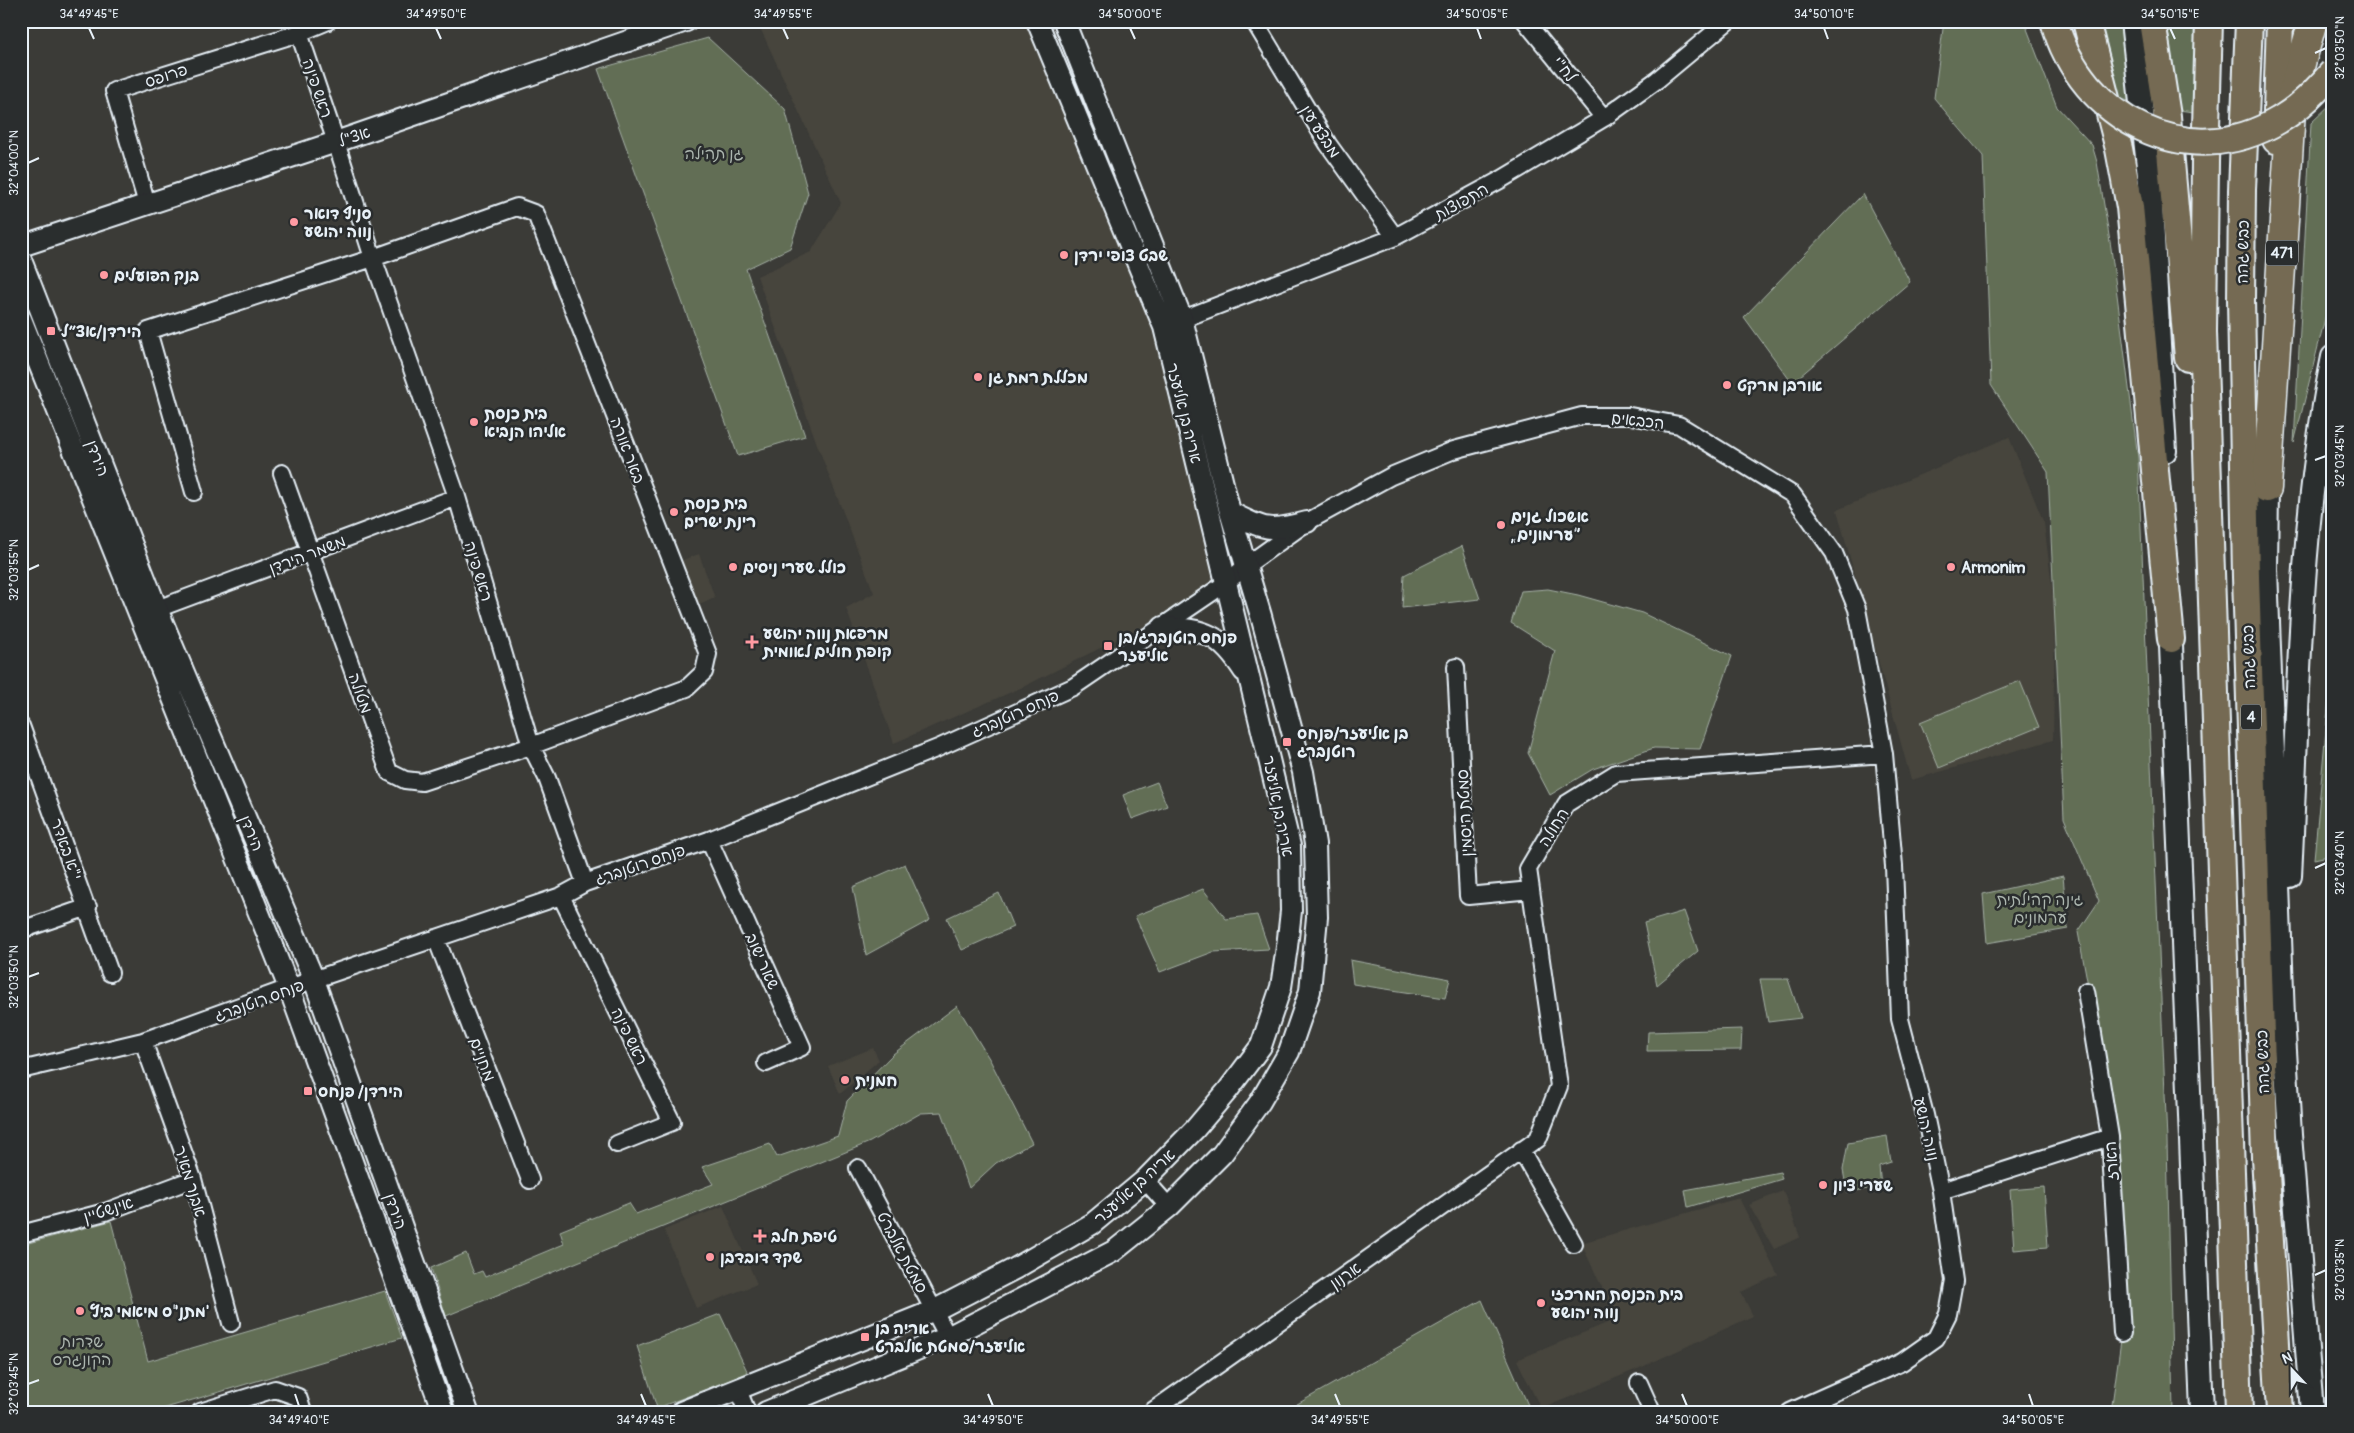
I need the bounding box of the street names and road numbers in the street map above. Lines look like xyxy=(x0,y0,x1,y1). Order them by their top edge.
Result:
street label: לח"י xyxy=(1548,53,1581,87)
street label: ראש פינה xyxy=(298,56,337,121)
street label: פרופס xyxy=(142,60,190,92)
street label: מבצע עין xyxy=(1296,101,1345,162)
street label: אצ"ל xyxy=(336,122,373,152)
street label: התפוצות xyxy=(1430,179,1492,225)
street label: כביש גהה xyxy=(2232,220,2254,284)
road number: 471 xyxy=(2266,240,2298,266)
street label: אריה בן אליעזר xyxy=(1162,361,1206,465)
street label: הכבאים xyxy=(1610,408,1666,434)
street label: באר אורה xyxy=(605,414,649,486)
street label: הירדן xyxy=(81,437,113,479)
street label: משמר הירדן xyxy=(266,531,349,579)
street label: ראש פינה xyxy=(459,539,497,604)
street label: כביש גהה xyxy=(2238,625,2260,689)
street label: מטולה xyxy=(344,670,377,716)
street label: פנחס רוטנברג xyxy=(968,686,1062,742)
road number: 4 xyxy=(2241,704,2261,730)
street label: אריה בן אליעזר xyxy=(1258,754,1298,858)
street label: סמטת היסמין xyxy=(1453,769,1477,857)
street label: החולה xyxy=(1534,804,1573,851)
street label: הירדן xyxy=(235,812,268,854)
street label: י"א באדר xyxy=(46,816,86,883)
street label: פנחס רוטנברג xyxy=(593,840,688,890)
street label: שאר ישוב xyxy=(741,930,783,993)
street label: פנחס רוטנברג xyxy=(212,975,307,1026)
street label: ראש פינה xyxy=(607,1004,652,1069)
street label: כביש גהה xyxy=(2252,1030,2274,1094)
street label: מחניים xyxy=(465,1035,500,1084)
street label: נווה יהושע xyxy=(1909,1095,1943,1163)
street label: הארז xyxy=(2101,1140,2123,1181)
street label: אבנר מאיר xyxy=(170,1143,210,1219)
street label: אריה בן אליעזר xyxy=(1090,1145,1179,1228)
street label: הירדן xyxy=(379,1191,411,1232)
street label: אינשטיין xyxy=(81,1192,136,1227)
street label: סמטת אלברט xyxy=(872,1208,932,1297)
street label: ארנון xyxy=(1326,1258,1365,1294)

